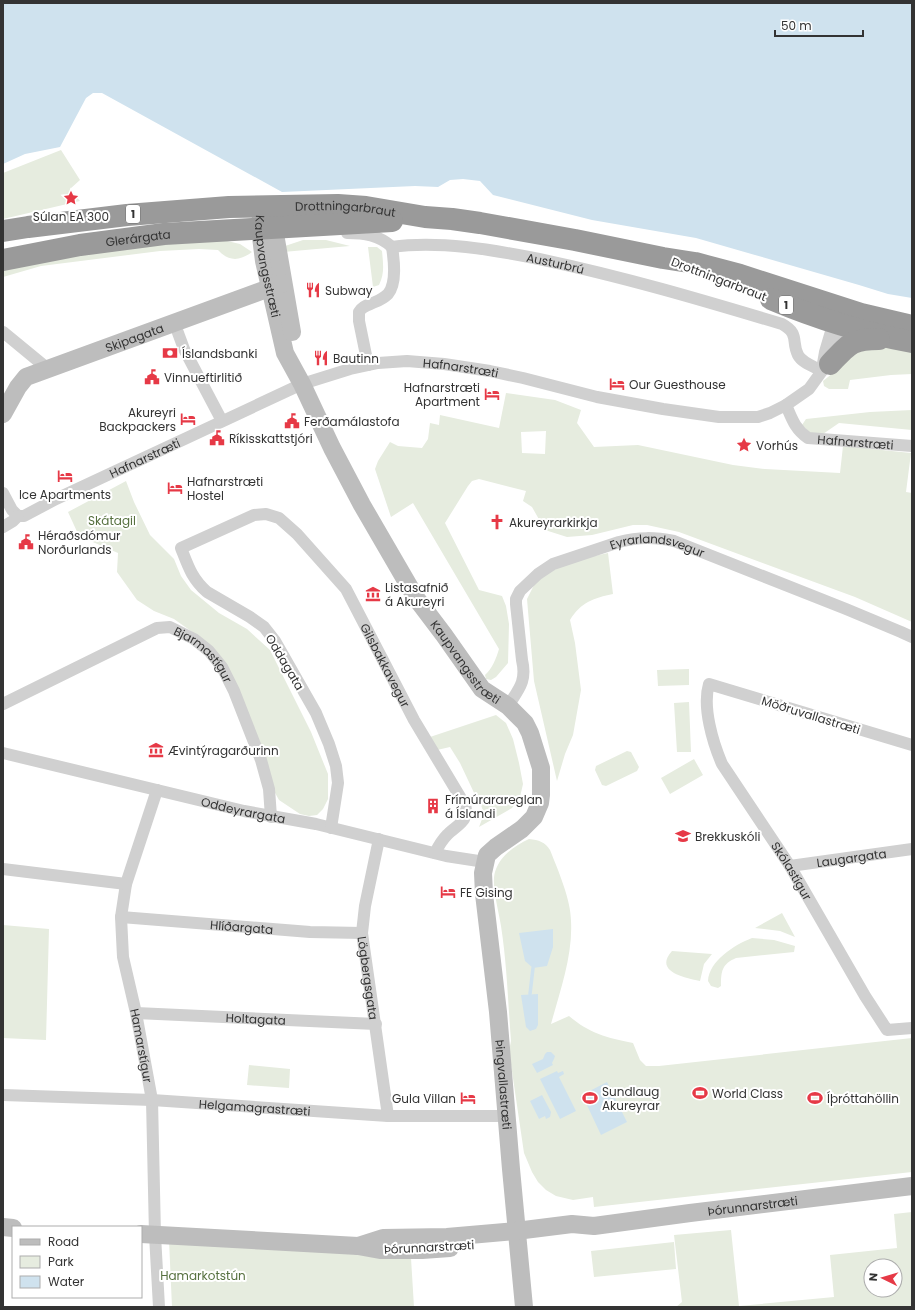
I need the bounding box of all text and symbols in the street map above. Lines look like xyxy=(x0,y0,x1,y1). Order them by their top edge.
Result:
scale bar xyxy=(775,12,863,38)
text: 50 m xyxy=(781,17,812,34)
place icon: Súlan EA 300 xyxy=(62,189,80,207)
street label: Drottningarbraut xyxy=(295,196,397,220)
road number: 1 xyxy=(126,205,140,223)
place label: Súlan EA 300 xyxy=(33,208,109,225)
street label: Kaupvangsstræti xyxy=(251,215,285,319)
street label: Glerárgata xyxy=(104,225,171,250)
street label: Austurbrú xyxy=(525,248,586,277)
street label: Drottningarbraut xyxy=(669,253,769,305)
restaurant icon: Subway xyxy=(304,281,322,299)
place label: Subway xyxy=(325,282,373,299)
road number: 1 xyxy=(779,296,793,314)
street label: Skipagata xyxy=(103,319,166,356)
bank icon: Íslandsbanki xyxy=(161,344,179,362)
place label: Íslandsbanki xyxy=(182,345,257,362)
restaurant icon: Bautinn xyxy=(312,349,330,367)
place label: Bautinn xyxy=(333,350,379,367)
street label: Hafnarstræti xyxy=(422,354,500,381)
public building icon: Vinnueftirlitið xyxy=(143,368,161,386)
place label: Vinnueftirlitið xyxy=(164,369,243,386)
hotel icon: Our Guesthouse xyxy=(608,375,626,393)
place label: Our Guesthouse xyxy=(629,376,726,393)
place label: Hafnarstræti Apartment xyxy=(404,379,480,410)
hotel icon: Hafnarstræti Apartment xyxy=(483,385,501,403)
place label: Akureyri Backpackers xyxy=(99,404,176,435)
hotel icon: Akureyri Backpackers xyxy=(179,410,197,428)
public building icon: Ferðamálastofa xyxy=(283,412,301,430)
place label: Ferðamálastofa xyxy=(304,413,400,430)
public building icon: Ríkisskattstjóri xyxy=(208,429,226,447)
place label: Ríkisskattstjóri xyxy=(229,430,313,447)
street label: Hafnarstræti xyxy=(817,430,894,453)
street label: Hafnarstræti xyxy=(106,434,183,481)
place icon: Vorhús xyxy=(735,436,753,454)
place label: Vorhús xyxy=(756,437,798,454)
hotel icon: Ice Apartments xyxy=(56,467,74,485)
place label: Hafnarstræti Hostel xyxy=(187,473,263,504)
hotel icon: Hafnarstræti Hostel xyxy=(166,479,184,497)
place label: Ice Apartments xyxy=(19,486,111,503)
park label: Skátagil xyxy=(88,512,136,529)
church icon: Akureyrarkirkja xyxy=(488,513,506,531)
place label: Akureyrarkirkja xyxy=(509,514,598,531)
place label: Héraðsdómur Norðurlands xyxy=(38,527,121,558)
street label: Eyrarlandsvegur xyxy=(607,530,708,561)
public building icon: Héraðsdómur Norðurlands xyxy=(17,533,35,551)
place label: Listasafnið á Akureyri xyxy=(385,579,449,610)
museum icon: Listasafnið á Akureyri xyxy=(364,585,382,603)
street label: Kaupvangsstræti xyxy=(427,616,504,708)
street label: Gilsbakkavegur xyxy=(357,620,415,711)
street label: Bjarmastígur xyxy=(171,622,237,686)
street label: Oddagata xyxy=(262,631,308,693)
street label: Möðruvallastræti xyxy=(760,692,862,738)
museum icon: Ævintýragarðurinn xyxy=(147,741,165,759)
place label: Ævintýragarðurinn xyxy=(168,742,279,759)
place label: Frímúrarareglan á Íslandi xyxy=(445,791,542,822)
street label: Oddeyrargata xyxy=(199,792,287,827)
building icon: Frímúrarareglan á Íslandi xyxy=(424,797,442,815)
school or university icon: Brekkuskóli xyxy=(674,827,692,845)
place label: Brekkuskóli xyxy=(695,828,760,845)
street label: Skólastígur xyxy=(767,838,817,904)
street label: Laugargata xyxy=(815,844,887,871)
hotel icon: FE Gising xyxy=(439,883,457,901)
place label: FE Gising xyxy=(460,884,513,901)
street label: Hlíðargata xyxy=(209,916,274,938)
street label: Lögbergsgata xyxy=(354,935,383,1021)
street label: Hamarstígur xyxy=(127,1007,157,1085)
street label: Holtagata xyxy=(225,1009,286,1028)
street label: Þingvallastræti xyxy=(492,1039,516,1130)
place label: Sundlaug Akureyrar xyxy=(602,1083,660,1114)
sports icon: World Class xyxy=(691,1084,709,1102)
place label: World Class xyxy=(712,1085,783,1102)
hotel icon: Gula Villan xyxy=(459,1089,477,1107)
sports icon: Sundlaug Akureyrar xyxy=(581,1089,599,1107)
sports icon: Íþróttahöllin xyxy=(806,1089,824,1107)
place label: Gula Villan xyxy=(392,1090,456,1107)
place label: Íþróttahöllin xyxy=(827,1090,899,1107)
street label: Helgamagrastræti xyxy=(198,1095,311,1119)
street label: Þórunnarstræti xyxy=(707,1191,799,1219)
legend xyxy=(12,1226,142,1298)
text: Road xyxy=(48,1233,79,1250)
street label: Þórunnarstræti xyxy=(383,1236,475,1258)
text: Park xyxy=(48,1253,75,1270)
north arrow xyxy=(863,1258,903,1298)
park label: Hamarkotstún xyxy=(160,1267,246,1284)
text: N xyxy=(865,1272,881,1282)
text: Water xyxy=(48,1273,85,1290)

